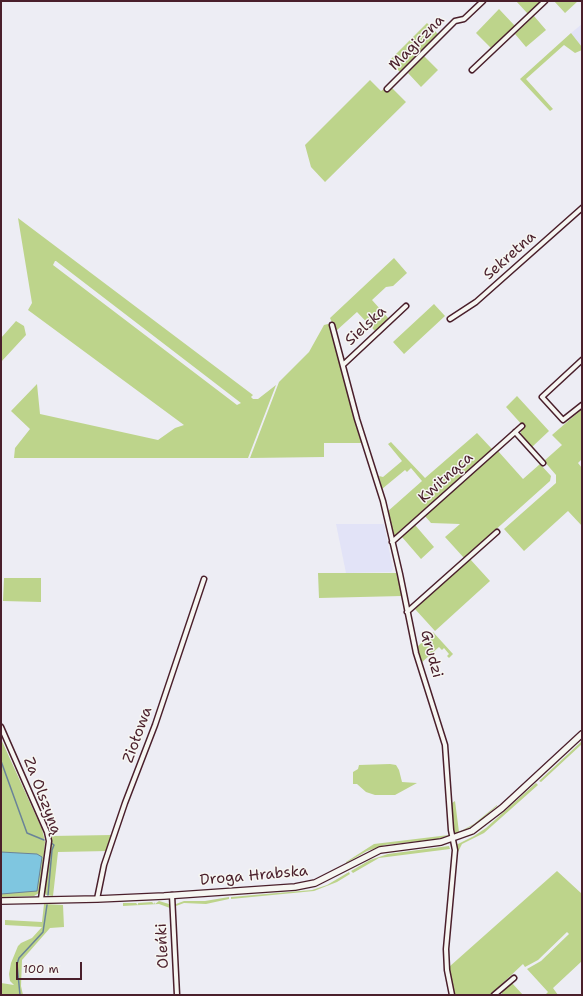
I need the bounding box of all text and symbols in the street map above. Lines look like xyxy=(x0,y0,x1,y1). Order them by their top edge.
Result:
street label: Magiczna xyxy=(386,12,448,74)
street label: Sekretna xyxy=(480,228,540,284)
street label: Sielska xyxy=(342,302,390,350)
street label: Kwitnąca xyxy=(415,449,477,507)
street label: Grudzi xyxy=(416,628,446,680)
street label: Ziołowa xyxy=(120,704,156,766)
street label: Za Olszyną xyxy=(19,755,65,837)
street label: Droga Hrabska xyxy=(199,862,309,890)
street label: Oleńki xyxy=(153,923,173,969)
scale bar xyxy=(18,954,84,980)
text: 100 m xyxy=(23,961,59,977)

